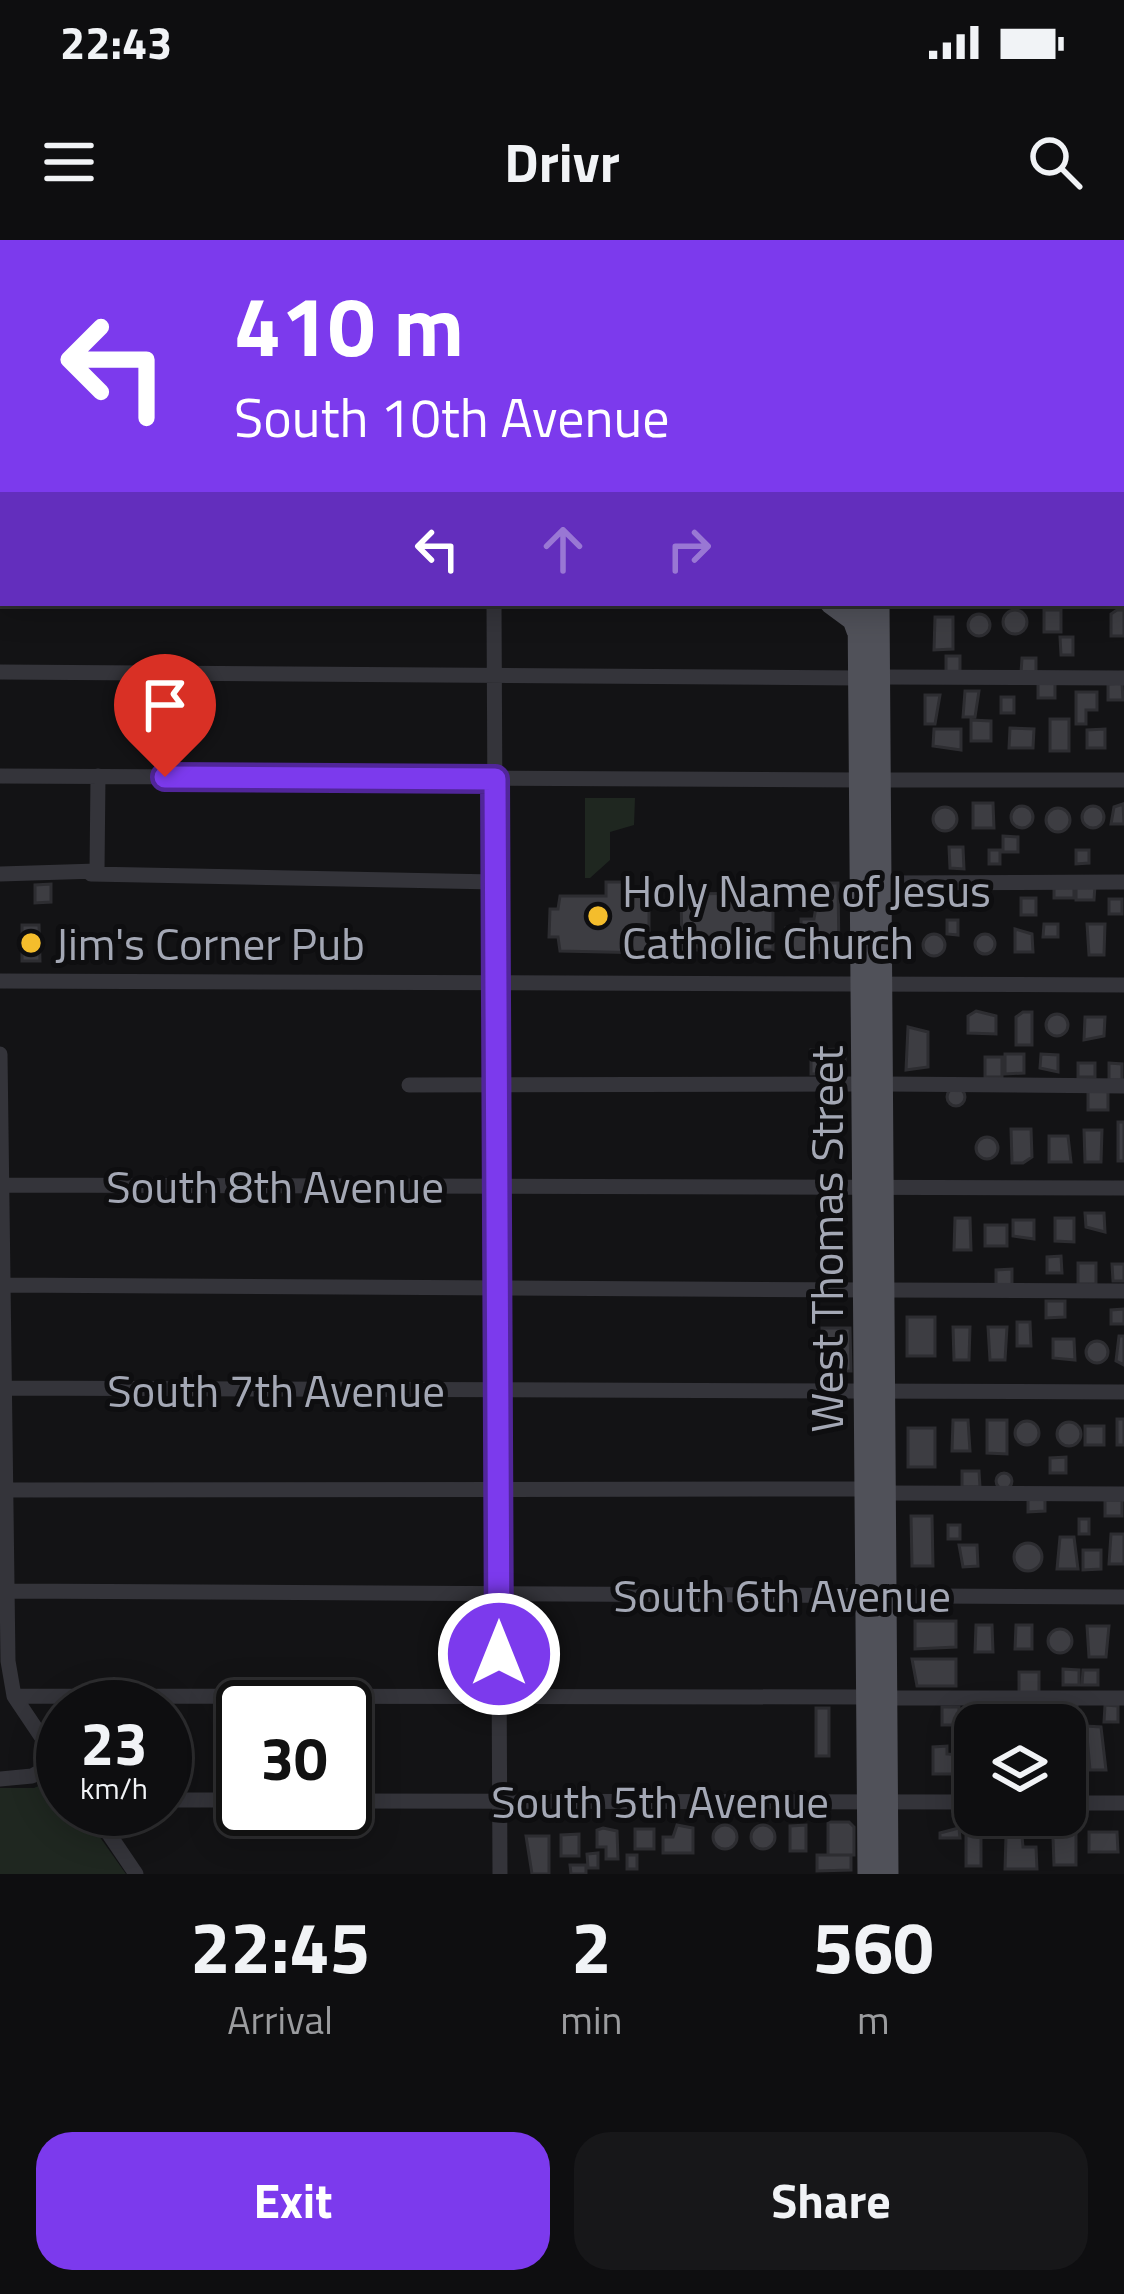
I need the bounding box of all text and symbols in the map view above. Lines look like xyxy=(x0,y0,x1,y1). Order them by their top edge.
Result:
text: 22:43 xyxy=(60,8,172,76)
text: Drivr xyxy=(504,121,620,203)
icon: menu xyxy=(36,129,102,195)
icon: search xyxy=(1022,129,1088,195)
text: 410 m xyxy=(234,261,464,389)
icon: left xyxy=(36,288,192,444)
text: South 10th Avenue xyxy=(234,376,670,458)
icon: left xyxy=(404,516,470,582)
icon: ahead xyxy=(530,516,596,582)
icon: right xyxy=(656,516,722,582)
pin xyxy=(114,654,216,777)
icon: arrive xyxy=(132,672,198,738)
place label: Holy Name of Jesus Catholic Church xyxy=(622,856,991,976)
marker: Holy Name of Jesus Catholic Church xyxy=(585,903,611,929)
place label: Jim's Corner Pub xyxy=(55,909,365,977)
marker: Jim's Corner Pub xyxy=(18,930,44,956)
street label: West Thomas Street xyxy=(792,1045,860,1432)
street label: South 8th Avenue xyxy=(106,1152,444,1220)
street label: South 7th Avenue xyxy=(107,1356,445,1424)
street label: South 6th Avenue xyxy=(613,1561,951,1629)
position arrow xyxy=(436,1591,562,1717)
speed limit sign: 30 xyxy=(216,1680,372,1836)
text: 23 xyxy=(80,1697,148,1788)
map controls xyxy=(954,1704,1086,1836)
button: layers xyxy=(954,1704,1086,1836)
text: km/h xyxy=(80,1765,148,1811)
street label: South 5th Avenue xyxy=(491,1767,829,1835)
text: 22:45 xyxy=(190,1891,370,2001)
text: 2 xyxy=(571,1891,612,2001)
text: 560 xyxy=(813,1891,934,2001)
text: Arrival xyxy=(227,1990,333,2049)
text: min xyxy=(560,1990,622,2049)
text: m xyxy=(857,1990,889,2049)
button: Exit xyxy=(36,2132,550,2270)
button: Share xyxy=(574,2132,1088,2270)

